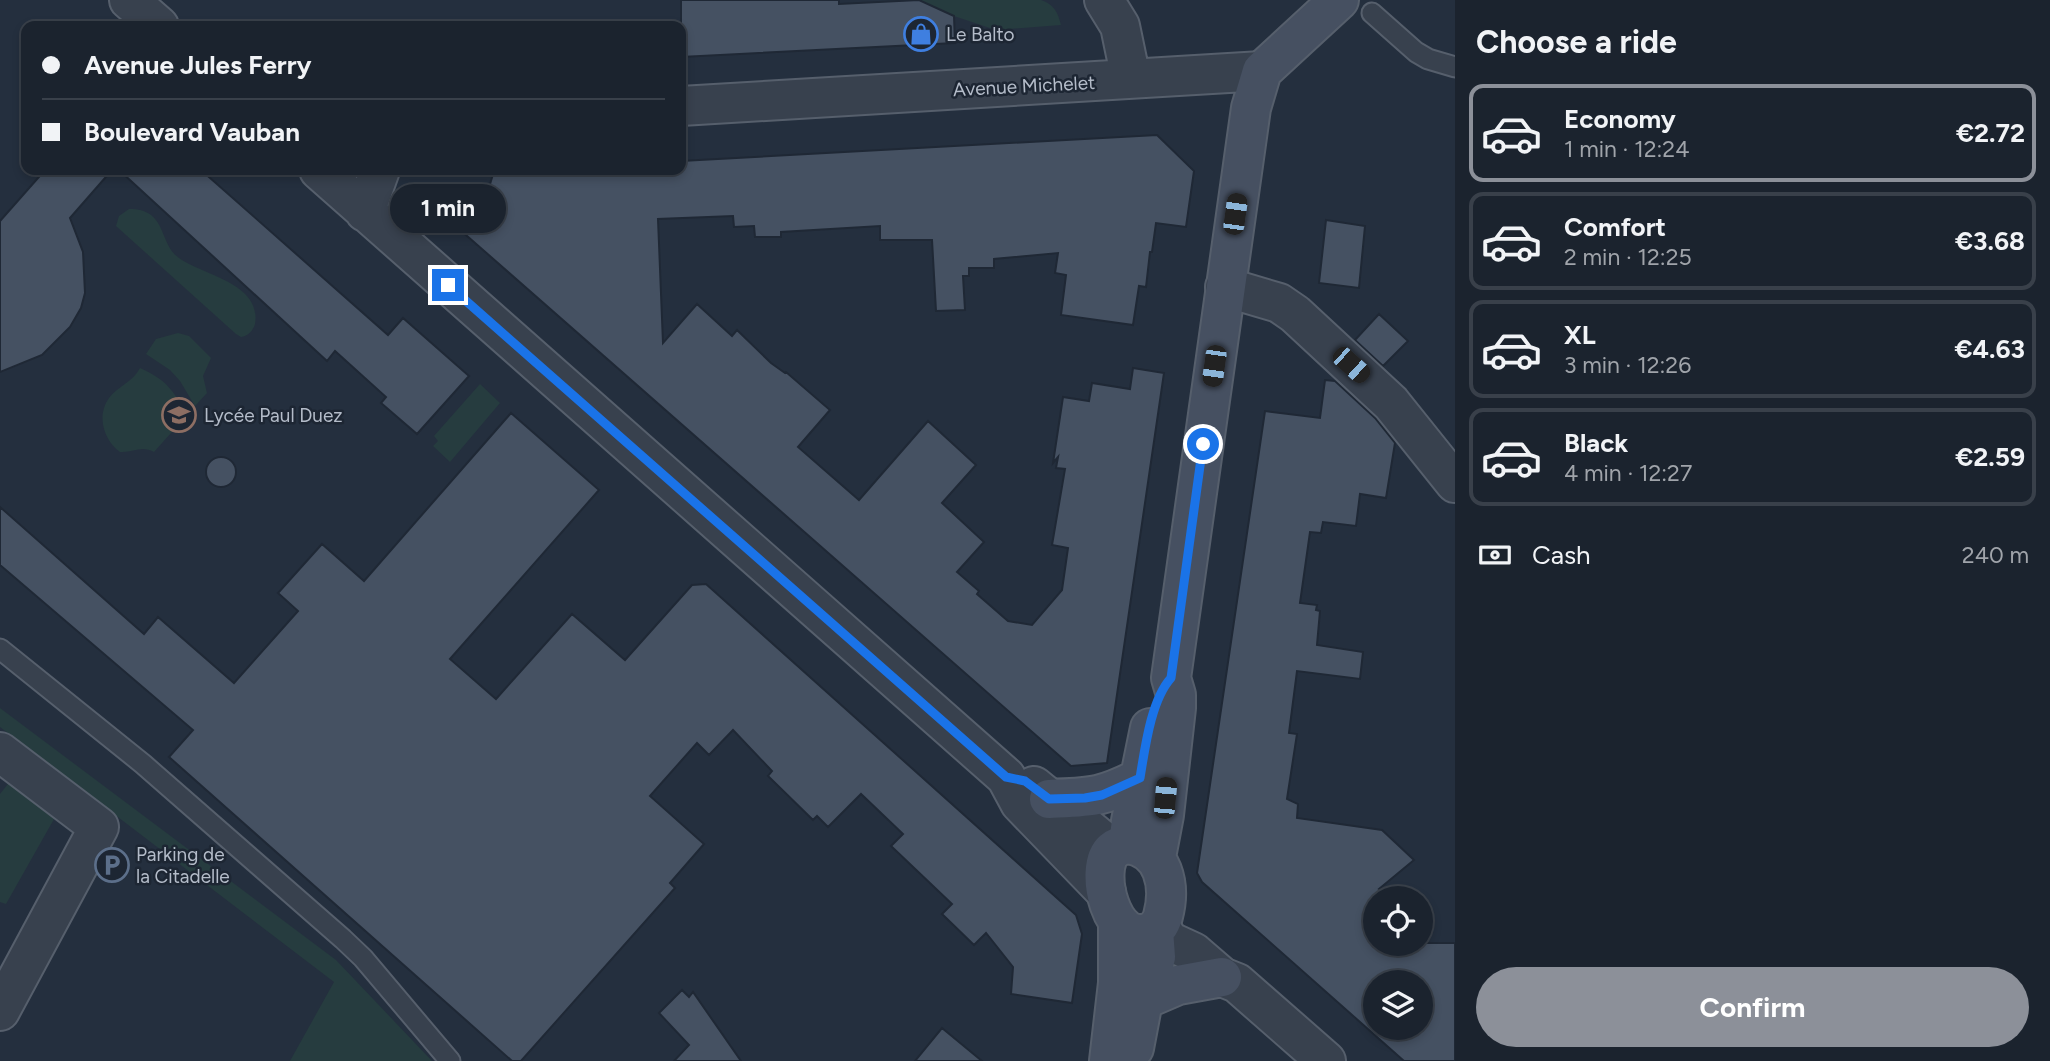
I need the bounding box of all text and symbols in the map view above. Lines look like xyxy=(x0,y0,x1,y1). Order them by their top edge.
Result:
shop icon: Le Balto xyxy=(902,15,940,53)
place label: Le Balto xyxy=(946,23,1015,46)
text: Choose a ride xyxy=(1476,23,1677,61)
text: Avenue Jules Ferry xyxy=(84,49,312,81)
street label: Avenue Michelet xyxy=(952,71,1096,101)
icon: car xyxy=(1480,102,1543,165)
text: Economy xyxy=(1564,103,1676,135)
text: Boulevard Vauban xyxy=(84,116,300,148)
text: €2.72 xyxy=(1956,117,2025,149)
text: 1 min · 12:24 xyxy=(1564,135,1689,163)
callout: 1 min xyxy=(390,184,506,232)
car xyxy=(1222,192,1249,236)
text: 1 min xyxy=(421,194,475,222)
icon: car xyxy=(1480,210,1543,273)
text: Comfort xyxy=(1564,211,1666,243)
text: €3.68 xyxy=(1955,225,2025,257)
text: 2 min · 12:25 xyxy=(1564,243,1692,271)
route end xyxy=(432,269,464,301)
icon: car xyxy=(1480,318,1543,381)
text: XL xyxy=(1564,319,1596,351)
text: €4.63 xyxy=(1954,333,2025,365)
car xyxy=(1329,343,1374,387)
car xyxy=(1201,344,1228,388)
text: 3 min · 12:26 xyxy=(1564,351,1691,379)
school or university icon: Lycée Paul Duez xyxy=(160,396,198,434)
place label: Lycée Paul Duez xyxy=(204,404,343,427)
icon: car xyxy=(1480,426,1543,489)
text: Black xyxy=(1564,427,1628,459)
route start xyxy=(1187,428,1219,460)
text: €2.59 xyxy=(1955,441,2025,473)
text: 4 min · 12:27 xyxy=(1564,459,1692,487)
icon: cash xyxy=(1476,536,1514,574)
text: Cash xyxy=(1532,539,1591,571)
text: 240 m xyxy=(1962,541,2029,569)
car xyxy=(1153,776,1178,820)
place label: Parking de la Citadelle xyxy=(136,843,230,888)
parking icon: Parking de la Citadelle xyxy=(93,846,131,884)
map controls xyxy=(1363,886,1433,1040)
button: locate xyxy=(1363,886,1433,956)
button: Confirm xyxy=(1476,967,2029,1047)
button: layers xyxy=(1363,970,1433,1040)

